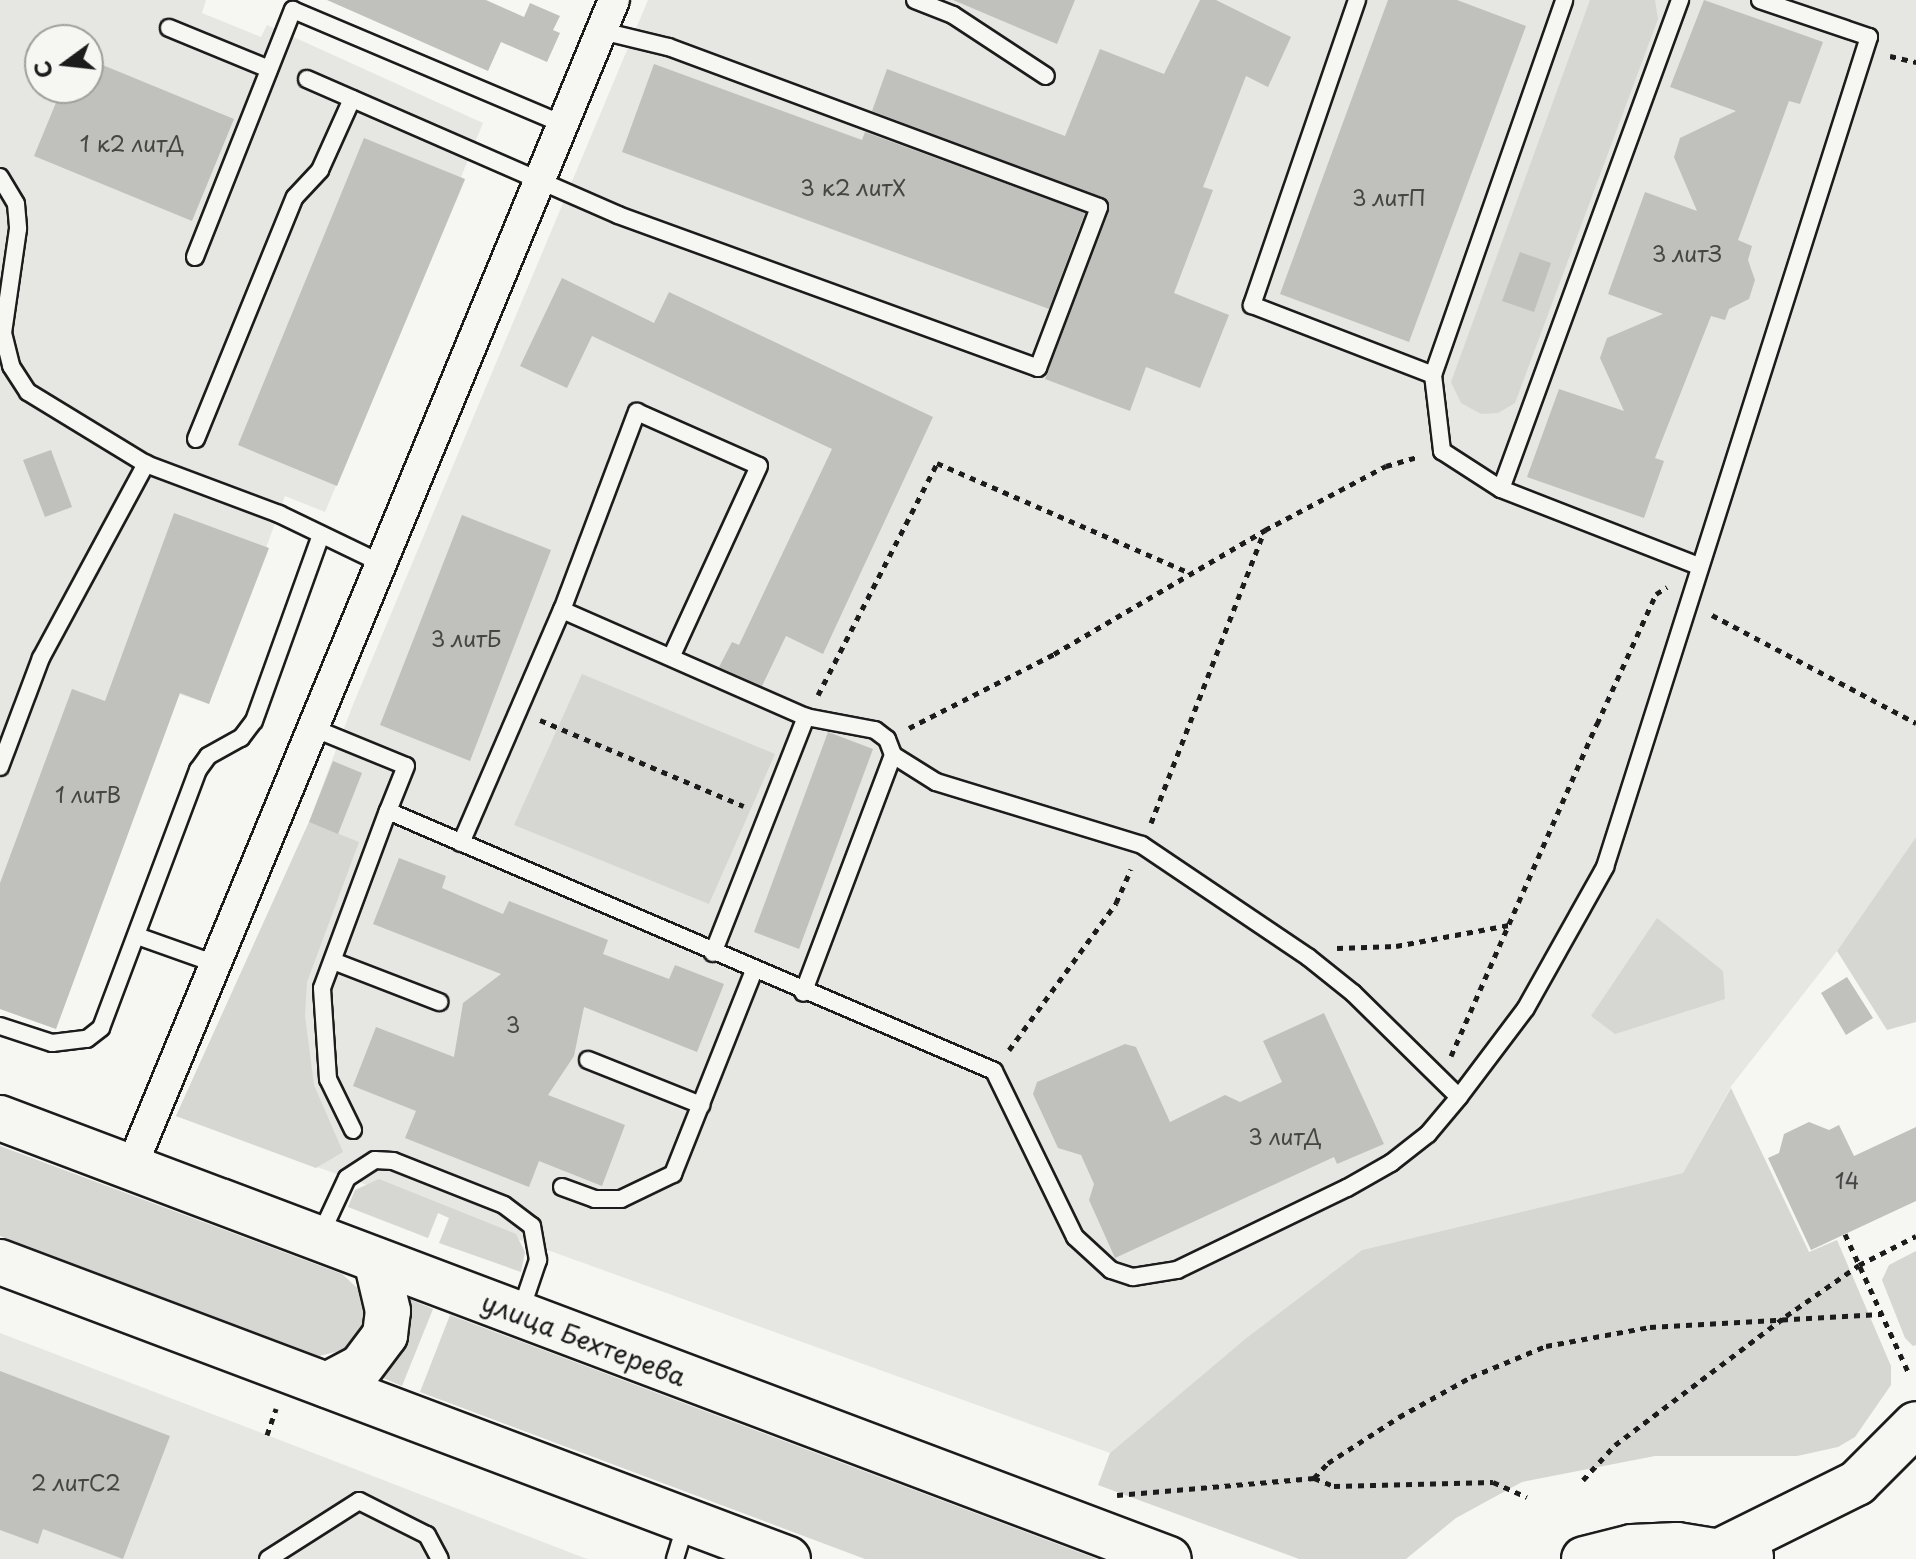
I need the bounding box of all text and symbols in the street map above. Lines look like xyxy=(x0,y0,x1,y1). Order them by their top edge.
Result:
north arrow xyxy=(24,24,104,104)
text: С xyxy=(24,58,60,82)
house number: 1 к2 литД xyxy=(79,130,185,156)
house number: 3 к2 литХ xyxy=(800,174,906,200)
house number: 3 литП xyxy=(1352,184,1426,210)
house number: 3 литЗ xyxy=(1651,240,1723,266)
house number: 3 литБ xyxy=(430,625,502,651)
house number: 1 литВ xyxy=(55,781,121,807)
house number: 3 xyxy=(506,1011,520,1037)
house number: 3 литД xyxy=(1248,1123,1322,1149)
house number: 14 xyxy=(1835,1167,1859,1193)
street label: улица Бехтерева xyxy=(477,1285,691,1393)
house number: 2 литС2 xyxy=(31,1469,121,1495)

